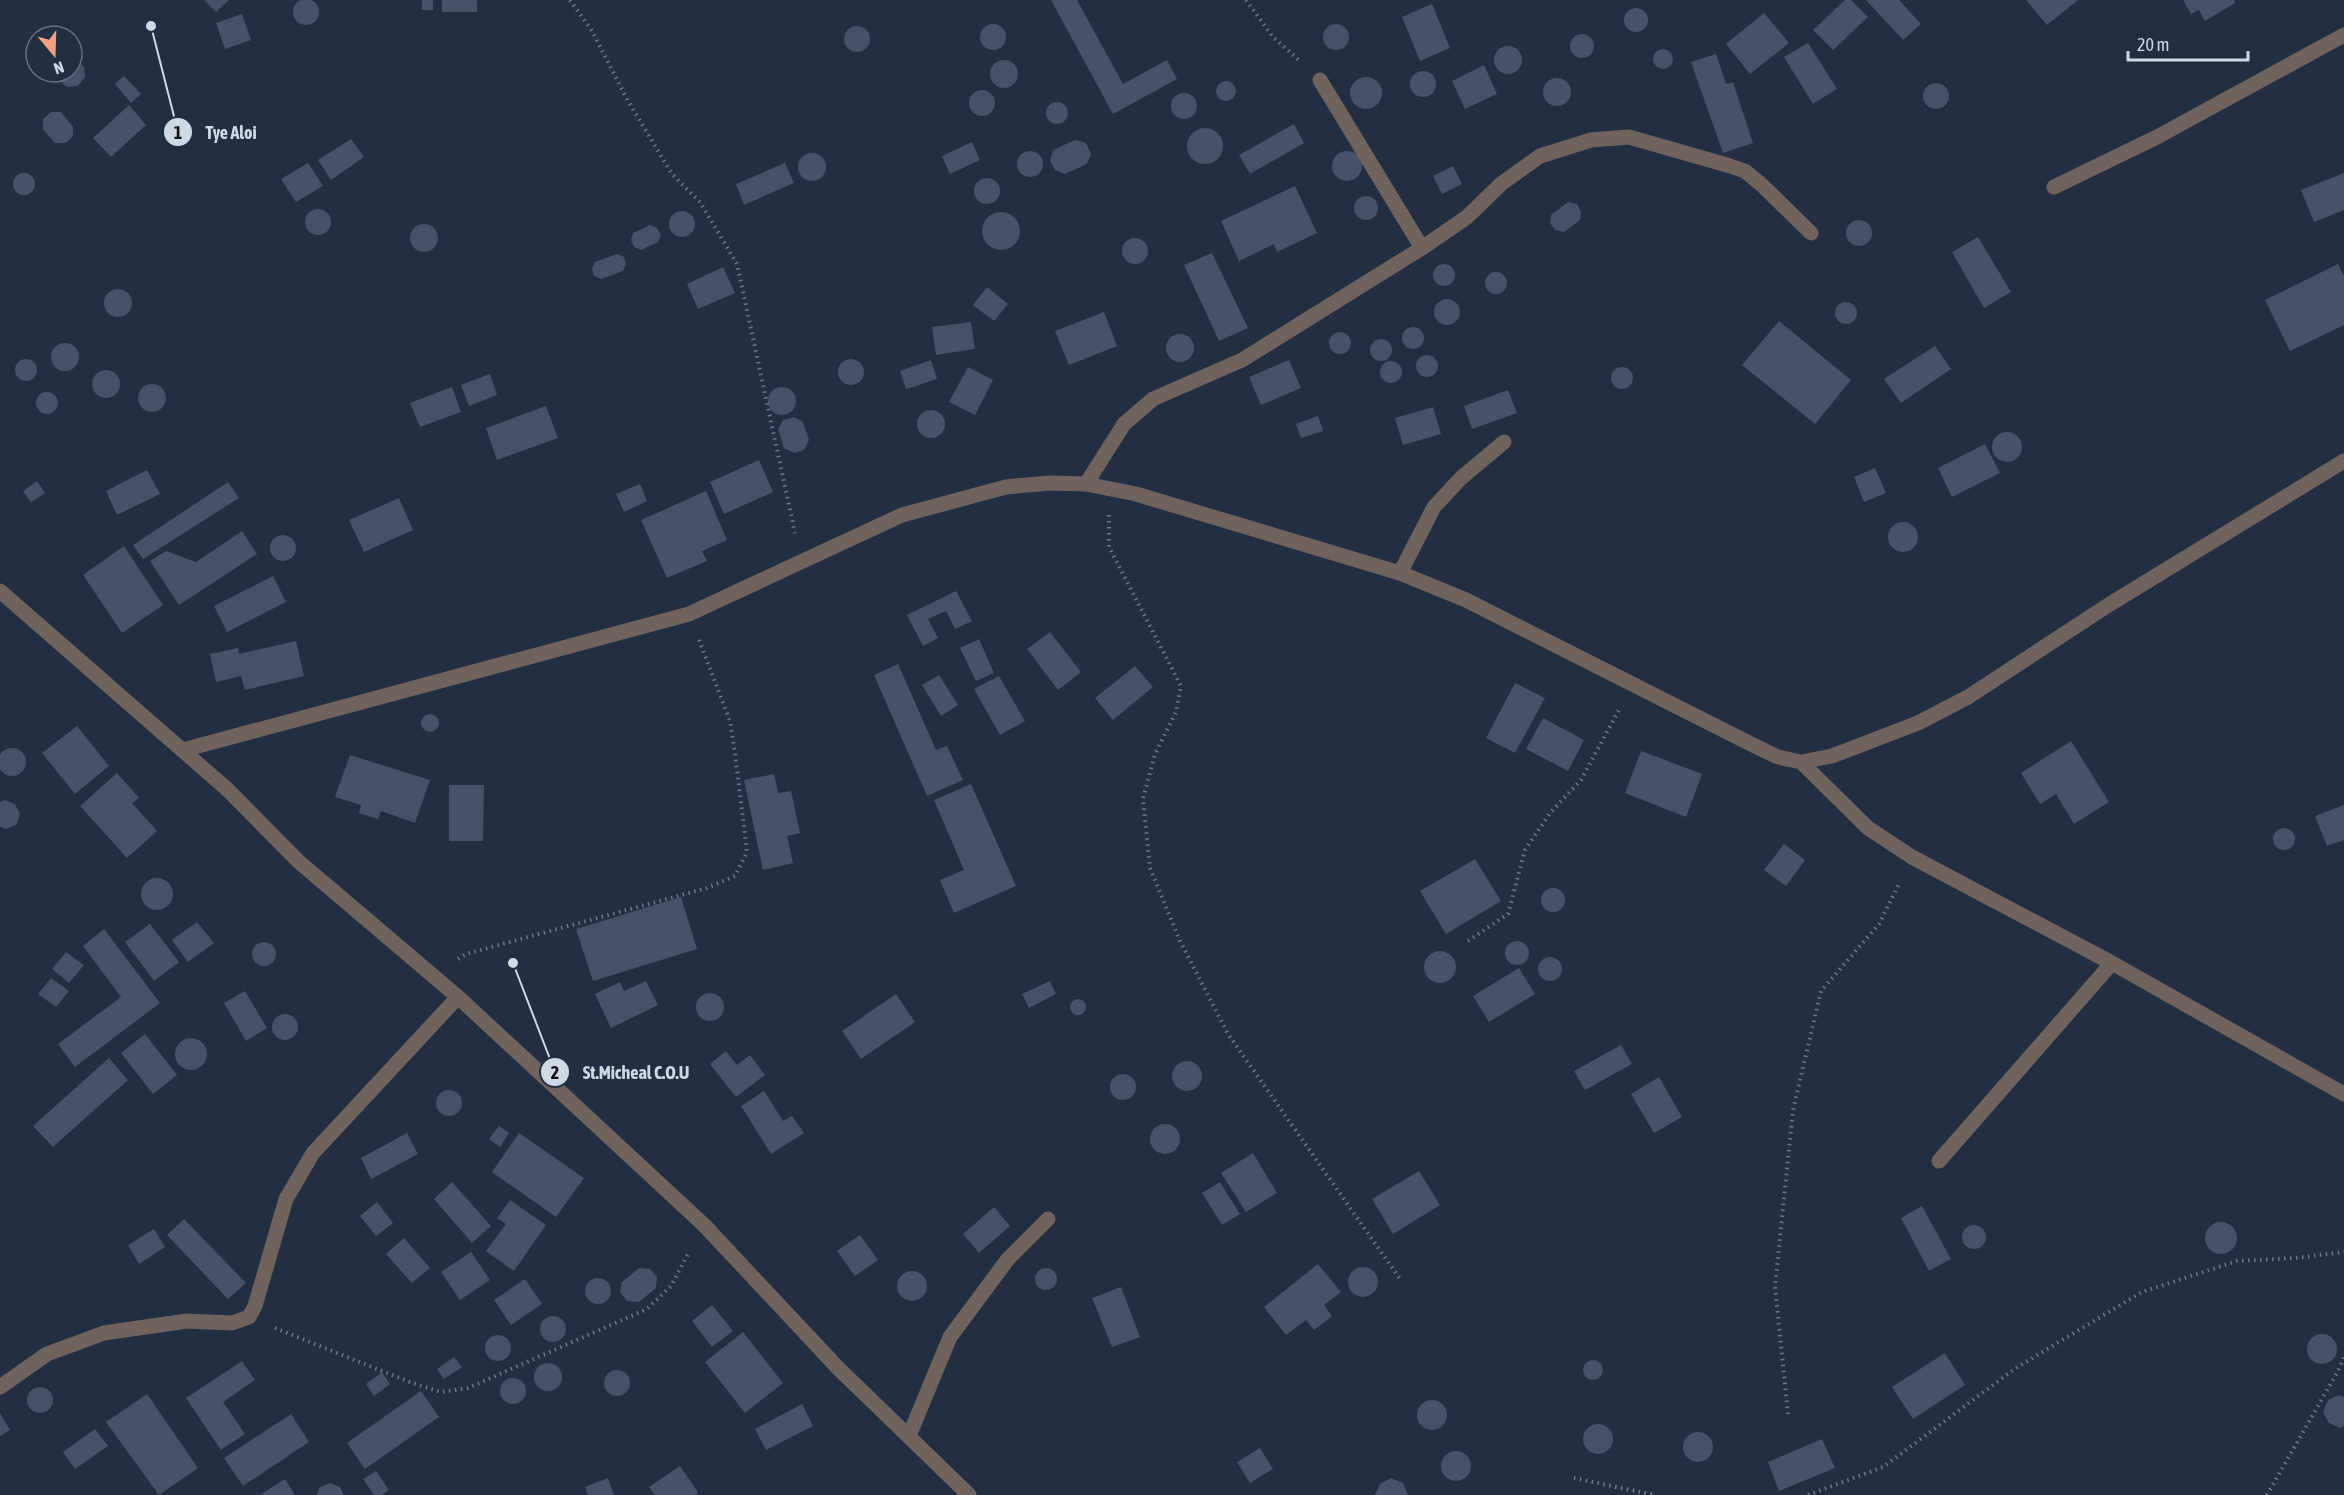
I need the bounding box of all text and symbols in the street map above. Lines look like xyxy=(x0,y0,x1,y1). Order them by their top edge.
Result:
north arrow xyxy=(24,24,84,84)
scale bar xyxy=(2128,24,2248,62)
text: 20 m xyxy=(2137,34,2169,55)
text: N xyxy=(51,58,66,78)
callout: Tye Aloi xyxy=(163,114,268,150)
text: 1 xyxy=(174,122,182,143)
text: Tye Aloi xyxy=(205,122,257,143)
callout: St.Micheal C.O.U xyxy=(540,1054,701,1090)
text: 2 xyxy=(551,1062,559,1083)
text: St.Micheal C.O.U xyxy=(583,1062,689,1083)

